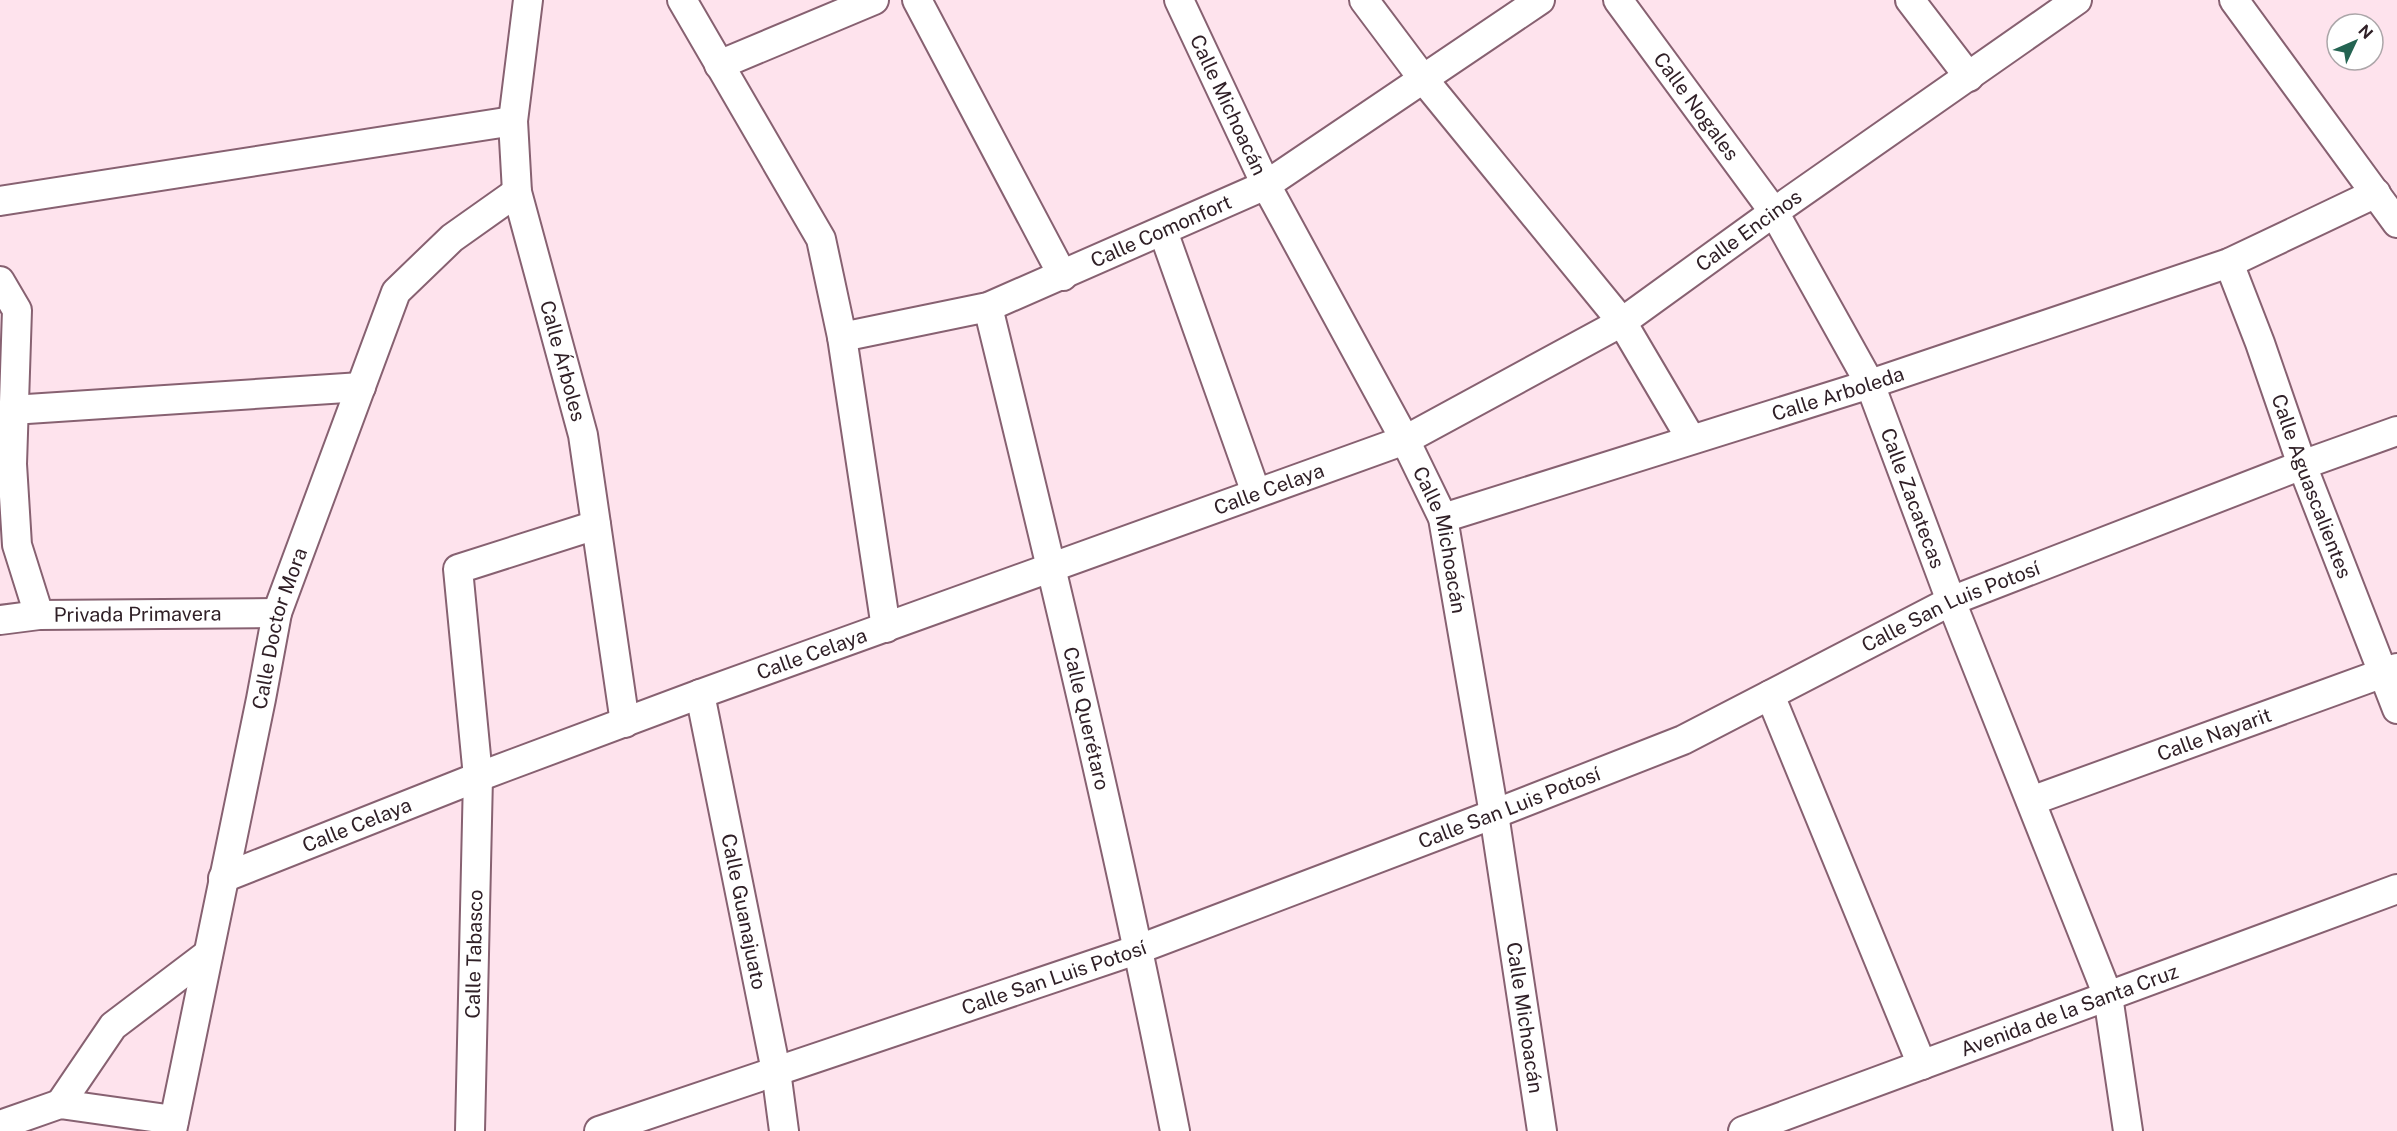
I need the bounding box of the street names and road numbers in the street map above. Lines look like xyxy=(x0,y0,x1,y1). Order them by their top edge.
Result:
street label: Calle Michoacán xyxy=(1185,31,1272,179)
street label: Calle Nogales xyxy=(1648,47,1744,165)
street label: Calle Encinos xyxy=(1691,184,1806,277)
street label: Calle Comonfort xyxy=(1087,190,1235,272)
street label: Calle Árboles xyxy=(535,298,591,424)
street label: Calle Arboleda xyxy=(1769,361,1907,426)
street label: Calle Aguascalientes xyxy=(2266,391,2357,582)
street label: Calle Zacatecas xyxy=(1875,425,1950,572)
street label: Calle Celaya xyxy=(1211,458,1327,520)
street label: Calle Michoacán xyxy=(1408,462,1471,615)
street label: Calle Doctor Mora xyxy=(247,544,312,712)
street label: Calle San Luis Potosí xyxy=(1857,555,2044,657)
street label: Privada Primavera xyxy=(54,601,222,627)
street label: Calle Celaya xyxy=(753,623,870,685)
street label: Calle Querétaro xyxy=(1058,644,1114,792)
street label: Calle Nayarit xyxy=(2154,703,2275,766)
street label: Calle San Luis Potosí xyxy=(1415,761,1605,854)
street label: Calle Celaya xyxy=(299,793,415,857)
street label: Calle Guanajuato xyxy=(716,832,771,992)
street label: Calle Tabasco xyxy=(461,889,487,1019)
street label: Calle San Luis Potosí xyxy=(958,935,1151,1020)
street label: Calle Michoacán xyxy=(1502,940,1548,1095)
street label: Avenida de la Santa Cruz xyxy=(1957,959,2182,1061)

